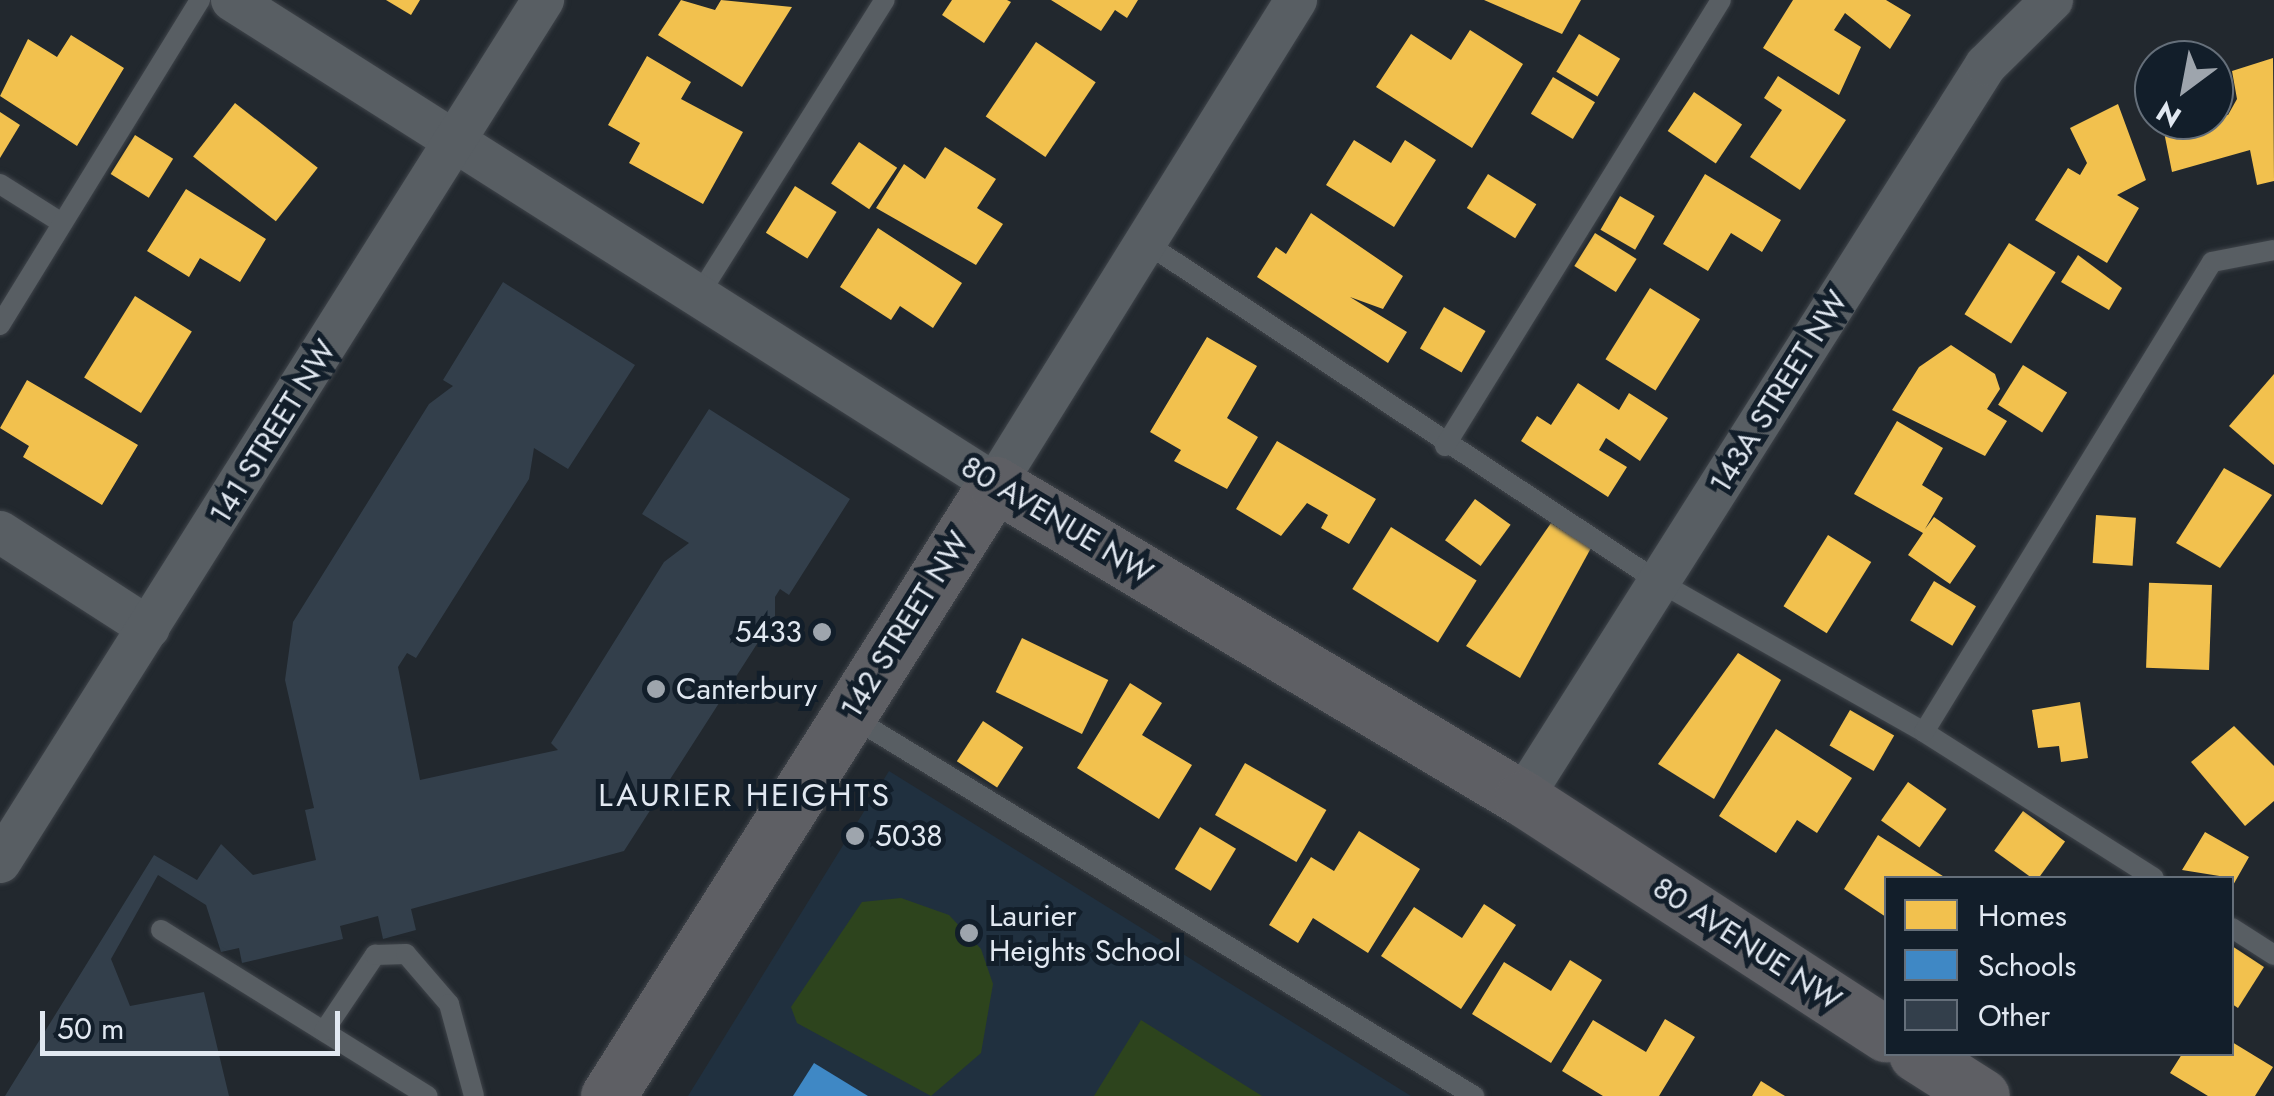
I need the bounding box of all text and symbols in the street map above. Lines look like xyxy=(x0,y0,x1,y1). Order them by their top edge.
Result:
north arrow xyxy=(2134,40,2234,140)
text: N xyxy=(2149,91,2189,137)
street label: 143A STREET NW xyxy=(1702,284,1856,500)
street label: 141 STREET NW xyxy=(202,334,344,530)
street label: 80 AVENUE NW xyxy=(955,449,1159,591)
street label: 142 STREET NW xyxy=(833,525,977,725)
place label: 5433 xyxy=(735,614,802,650)
marker: 5433 xyxy=(811,621,833,643)
place label: Canterbury xyxy=(676,671,817,707)
marker: Canterbury xyxy=(645,678,667,700)
district label: LAURIER HEIGHTS xyxy=(598,776,892,814)
place label: 5038 xyxy=(875,818,943,854)
marker: 5038 xyxy=(844,825,866,847)
street label: 80 AVENUE NW xyxy=(1646,870,1848,1018)
legend xyxy=(1884,876,2234,1056)
text: Homes xyxy=(1978,894,2067,937)
place label: Laurier Heights School xyxy=(989,898,1181,968)
marker: Laurier Heights School xyxy=(958,922,980,944)
text: Schools xyxy=(1978,944,2076,987)
scale bar xyxy=(45,991,345,1053)
text: Other xyxy=(1978,994,2050,1037)
text: 50 m xyxy=(57,1007,124,1050)

